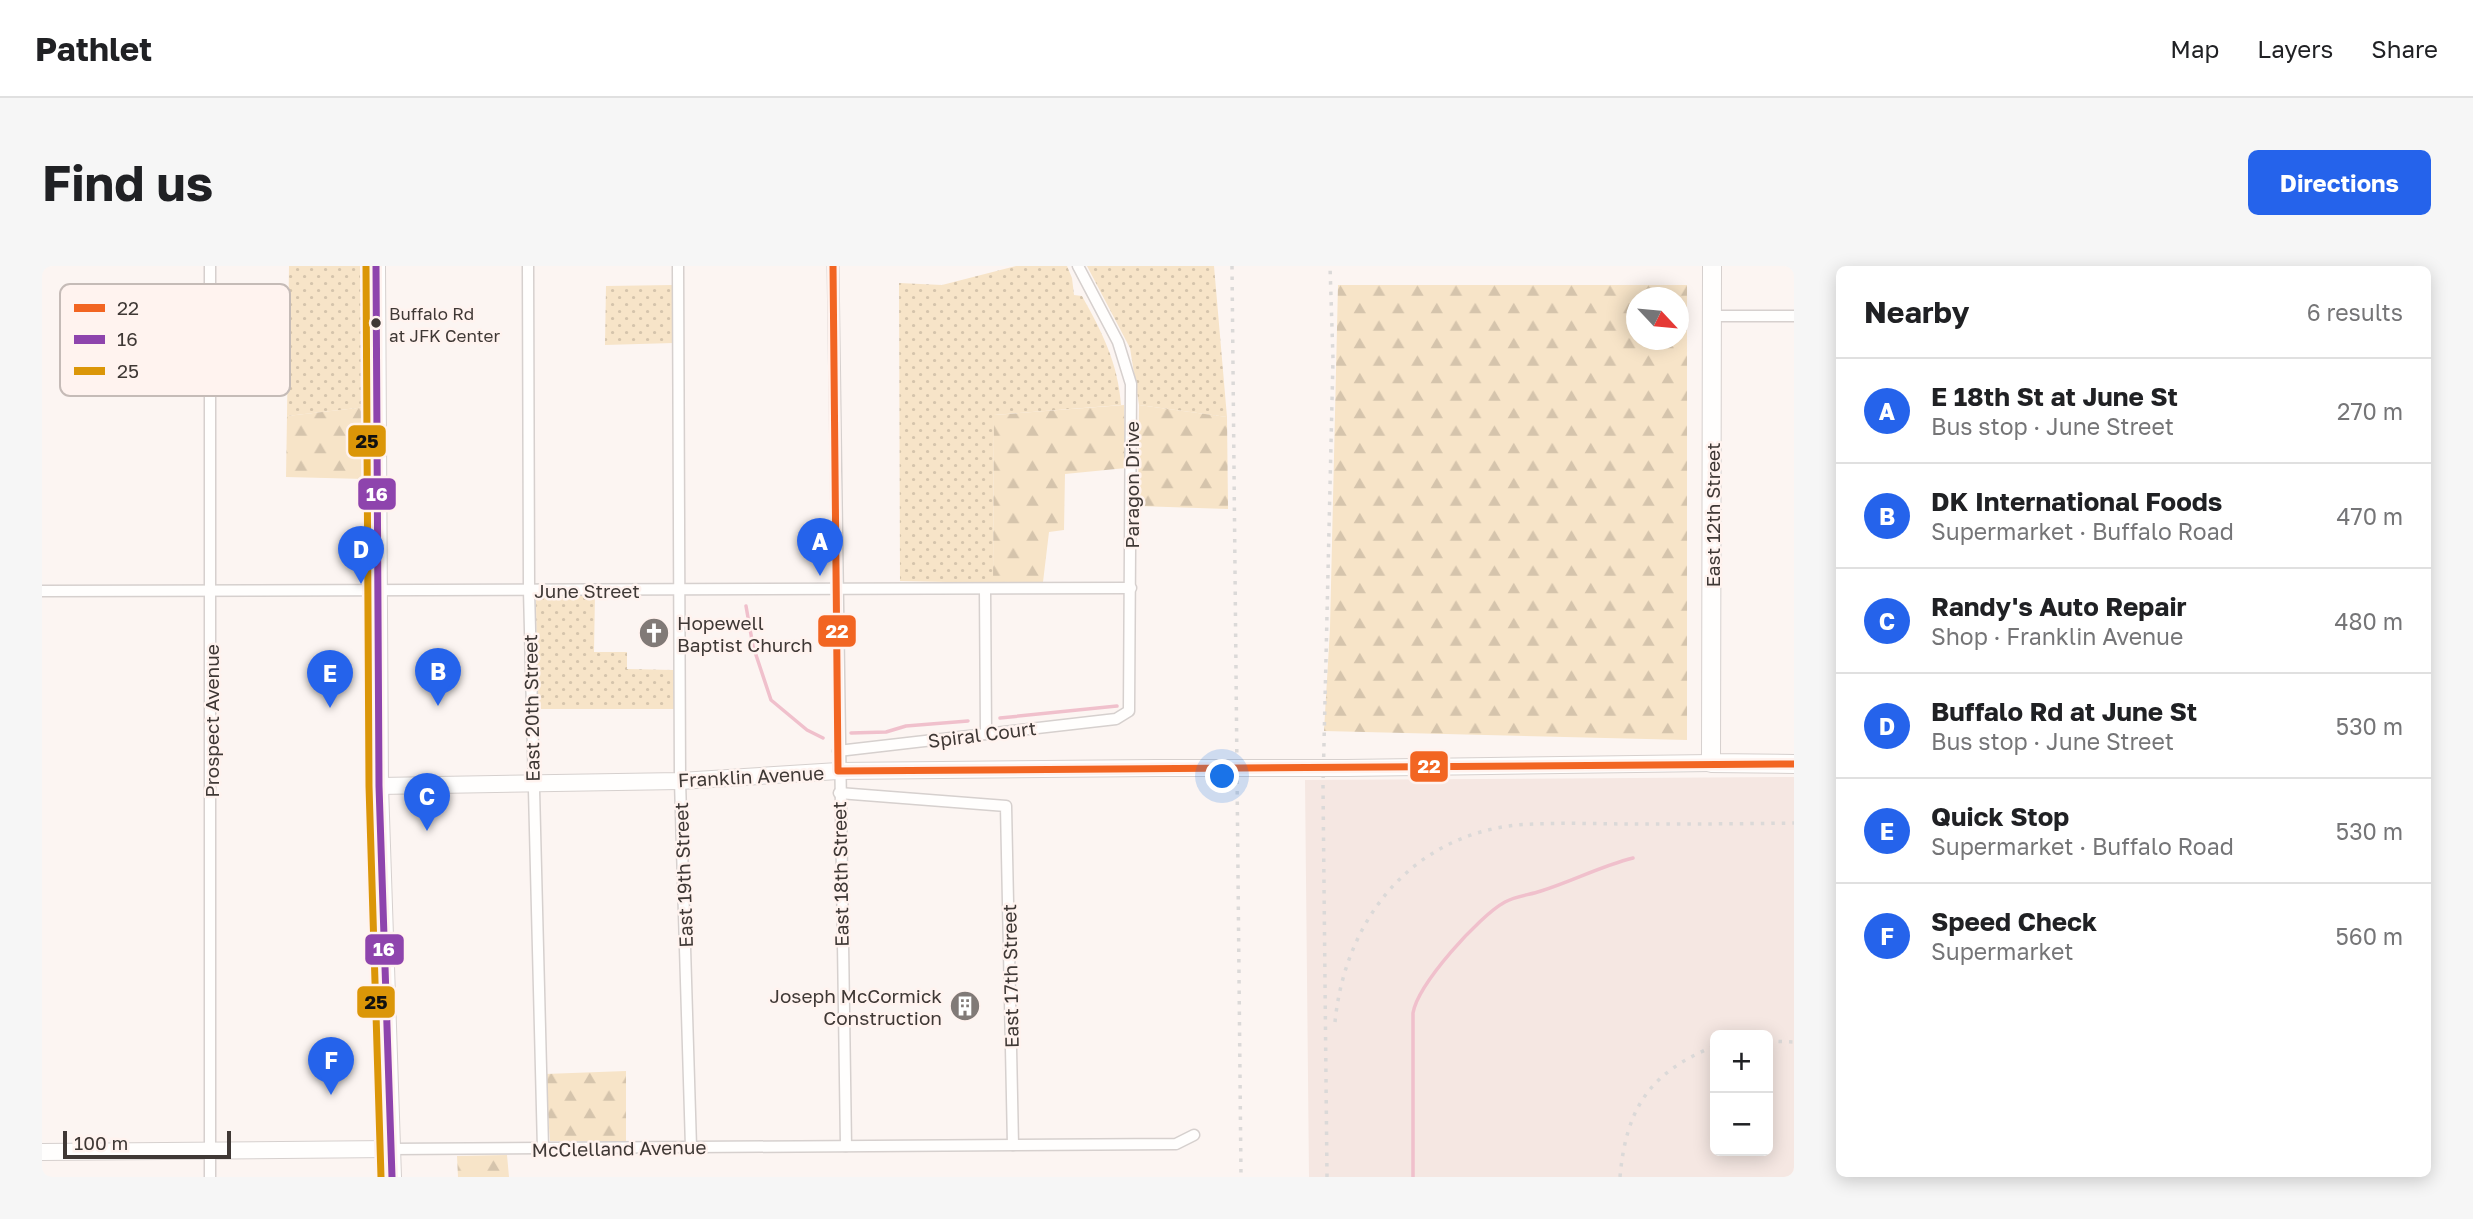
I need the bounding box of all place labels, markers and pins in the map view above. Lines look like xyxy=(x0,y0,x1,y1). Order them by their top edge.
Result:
place label: Buffalo Rd at JFK Center xyxy=(389,303,500,346)
marker: Buffalo Rd at JFK Center xyxy=(369,316,383,330)
pin: A xyxy=(797,518,843,576)
pin: D xyxy=(338,526,384,584)
place label: Hopewell Baptist Church xyxy=(677,611,813,656)
church icon: Hopewell Baptist Church xyxy=(637,616,671,650)
pin: B xyxy=(415,648,461,706)
pin: E xyxy=(307,650,353,708)
pin: C xyxy=(404,773,450,831)
place label: Joseph McCormick Construction xyxy=(769,984,942,1029)
building icon: Joseph McCormick Construction xyxy=(948,989,982,1023)
pin: F xyxy=(308,1037,354,1095)

